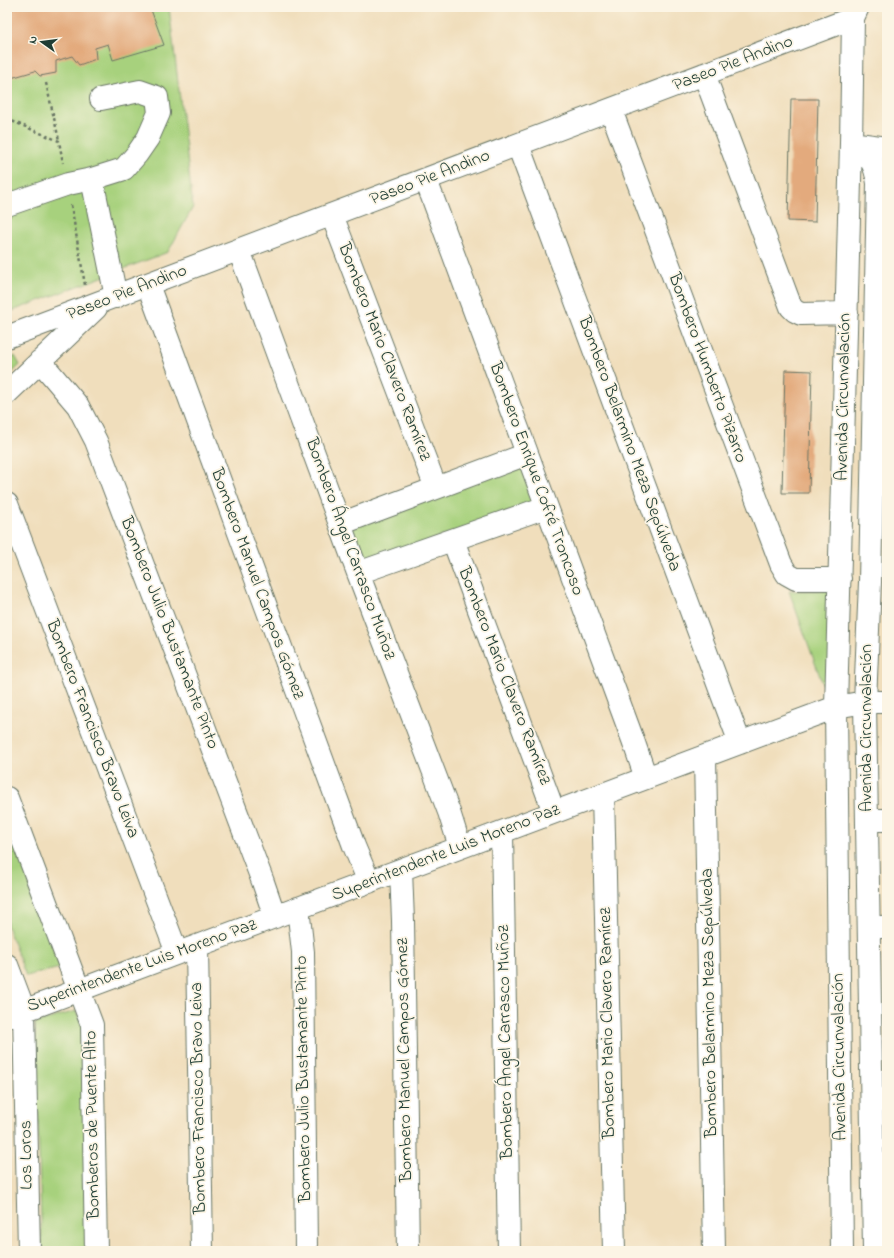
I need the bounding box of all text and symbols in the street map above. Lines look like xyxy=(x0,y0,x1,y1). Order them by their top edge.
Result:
north arrow xyxy=(22,22,62,62)
street label: Paseo Pie Andino xyxy=(669,29,797,99)
text: N xyxy=(25,34,42,45)
street label: Paseo Pie Andino xyxy=(366,143,494,213)
street label: Bombero Mario Clavero Ramírez xyxy=(330,238,438,465)
street label: Paseo Pie Andino xyxy=(63,258,191,328)
street label: Bombero Humberto Pizarro xyxy=(660,268,754,467)
street label: Bombero Belarmino Meza Sepúlveda xyxy=(570,312,687,575)
street label: Avenida Circunvalación xyxy=(830,313,858,481)
street label: Bombero Enrique Cofré Troncoso xyxy=(481,358,590,599)
street label: Bombero Ángel Carrasco Muñoz xyxy=(296,433,402,664)
street label: Bombero Manuel Campos Gómez xyxy=(203,464,311,704)
street label: Bombero Julio Bustamante Pinto xyxy=(112,512,225,753)
street label: Bombero Mario Clavero Ramírez xyxy=(450,562,558,789)
street label: Bombero Francisco Bravo Leiva xyxy=(38,615,146,842)
street label: Avenida Circunvalación xyxy=(854,644,880,812)
street label: Superintendente Luis Moreno Paz xyxy=(328,797,565,909)
street label: Bombero Belarmino Meza Sepúlveda xyxy=(695,868,725,1139)
street label: Bombero Mario Clavero Ramírez xyxy=(593,907,623,1140)
street label: Superintendente Luis Moreno Paz xyxy=(23,912,261,1020)
street label: Bombero Ángel Carrasco Muñoz xyxy=(491,924,522,1160)
street label: Bombero Manuel Campos Gómez xyxy=(390,937,420,1183)
street label: Bombero Julio Bustamante Pinto xyxy=(289,955,319,1204)
street label: Avenida Circunvalación xyxy=(826,973,854,1141)
street label: Bombero Francisco Bravo Leiva xyxy=(184,982,214,1215)
street label: Bomberos de Puente Alto xyxy=(78,1030,108,1221)
street label: Los Loros xyxy=(13,1120,41,1190)

